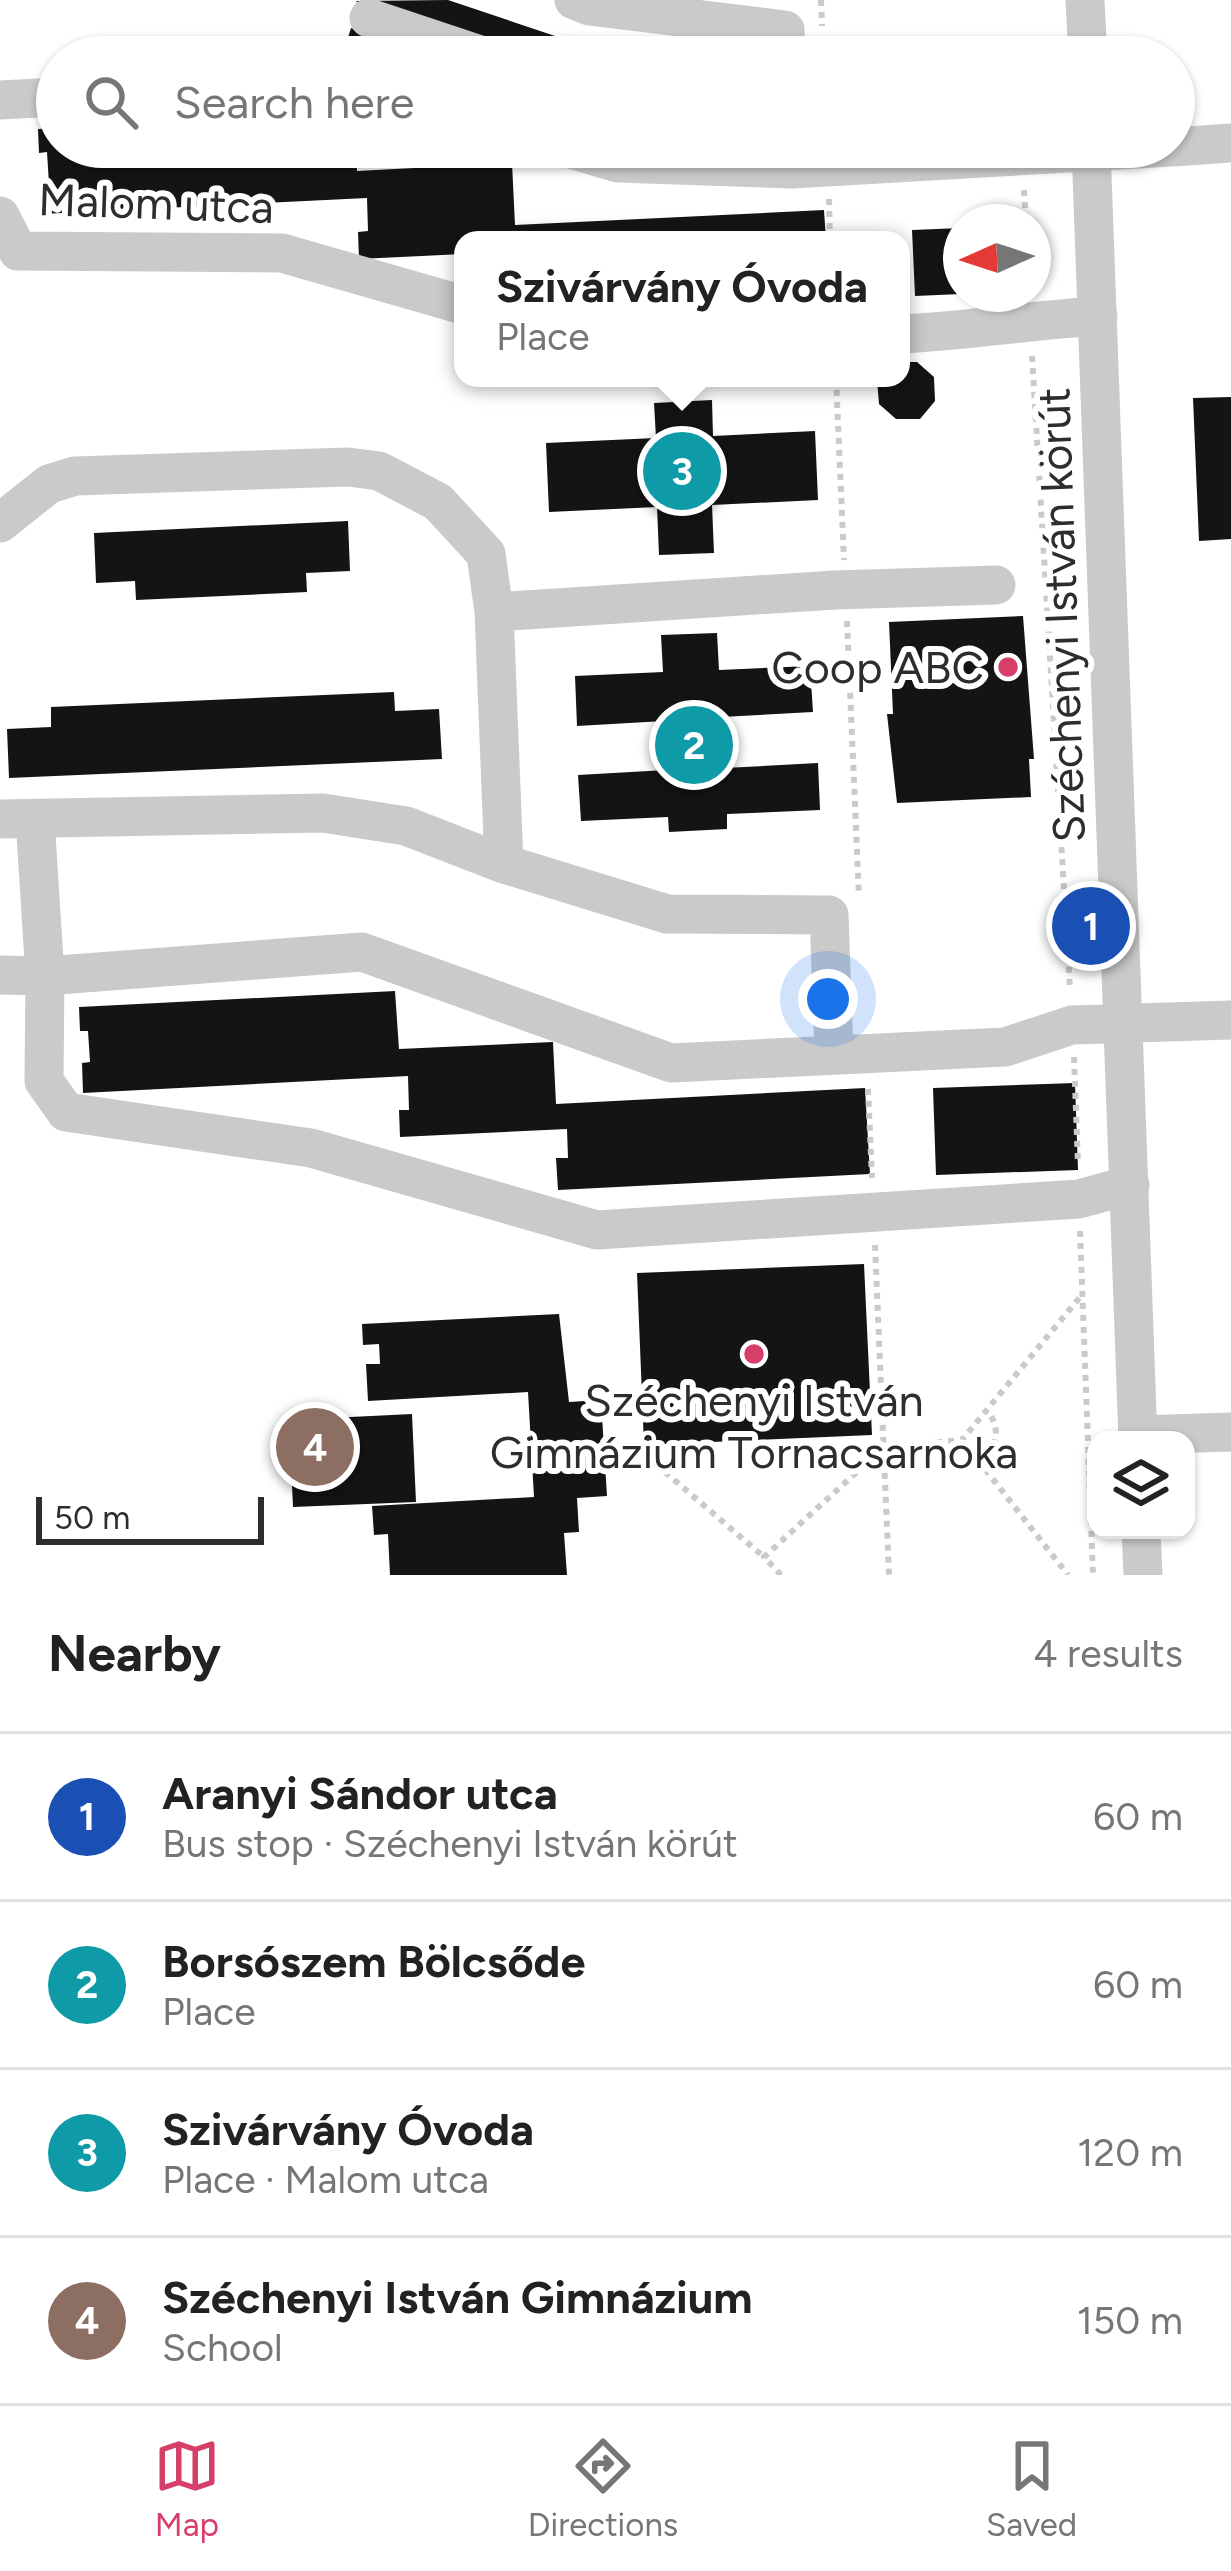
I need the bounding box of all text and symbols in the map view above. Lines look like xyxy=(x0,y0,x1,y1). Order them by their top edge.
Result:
search box xyxy=(36,36,1195,168)
icon: search xyxy=(78,69,144,135)
text: Search here xyxy=(174,75,414,129)
street label: Malom utca xyxy=(37,172,275,234)
north arrow xyxy=(943,204,1051,312)
popup xyxy=(454,231,910,387)
text: Szivárvány Óvoda xyxy=(496,259,868,313)
text: Place xyxy=(496,313,589,360)
street label: Széchenyi István körút xyxy=(1026,387,1096,843)
pin: 3 xyxy=(643,426,721,516)
place label: Coop ABC xyxy=(771,640,984,694)
marker: Coop ABC xyxy=(995,654,1021,680)
pin: 2 xyxy=(655,700,733,790)
pin: 1 xyxy=(1052,881,1130,971)
your location xyxy=(798,969,858,1029)
marker: Széchenyi István Gimnázium Tornacsarnoka xyxy=(741,1341,767,1367)
place label: Széchenyi István Gimnázium Tornacsarnoka xyxy=(490,1373,1018,1479)
pin: 4 xyxy=(276,1402,354,1492)
map controls xyxy=(1087,1431,1195,1539)
button: layers xyxy=(1087,1431,1195,1539)
scale bar xyxy=(36,1491,264,1544)
text: 50 m xyxy=(54,1498,130,1537)
text: Nearby xyxy=(48,1623,221,1684)
text: 4 results xyxy=(1033,1630,1183,1677)
text: Aranyi Sándor utca xyxy=(162,1766,558,1820)
text: 1 xyxy=(79,1793,95,1840)
text: 60 m xyxy=(1093,1793,1183,1840)
text: Bus stop · Széchenyi István körút xyxy=(162,1820,738,1867)
text: Borsószem Bölcsőde xyxy=(162,1934,585,1988)
text: 2 xyxy=(76,1961,98,2008)
text: 60 m xyxy=(1093,1961,1183,2008)
text: Place xyxy=(162,1988,255,2035)
text: Szivárvány Óvoda xyxy=(162,2102,534,2156)
text: 3 xyxy=(76,2129,98,2176)
text: 120 m xyxy=(1077,2129,1183,2176)
text: Place · Malom utca xyxy=(162,2156,489,2203)
text: Széchenyi István Gimnázium xyxy=(162,2270,753,2324)
text: 4 xyxy=(75,2297,99,2344)
text: 150 m xyxy=(1077,2297,1183,2344)
text: School xyxy=(162,2324,283,2371)
tab: Map xyxy=(154,2433,220,2544)
tab: Directions xyxy=(528,2433,678,2544)
tab: Saved xyxy=(986,2433,1077,2544)

